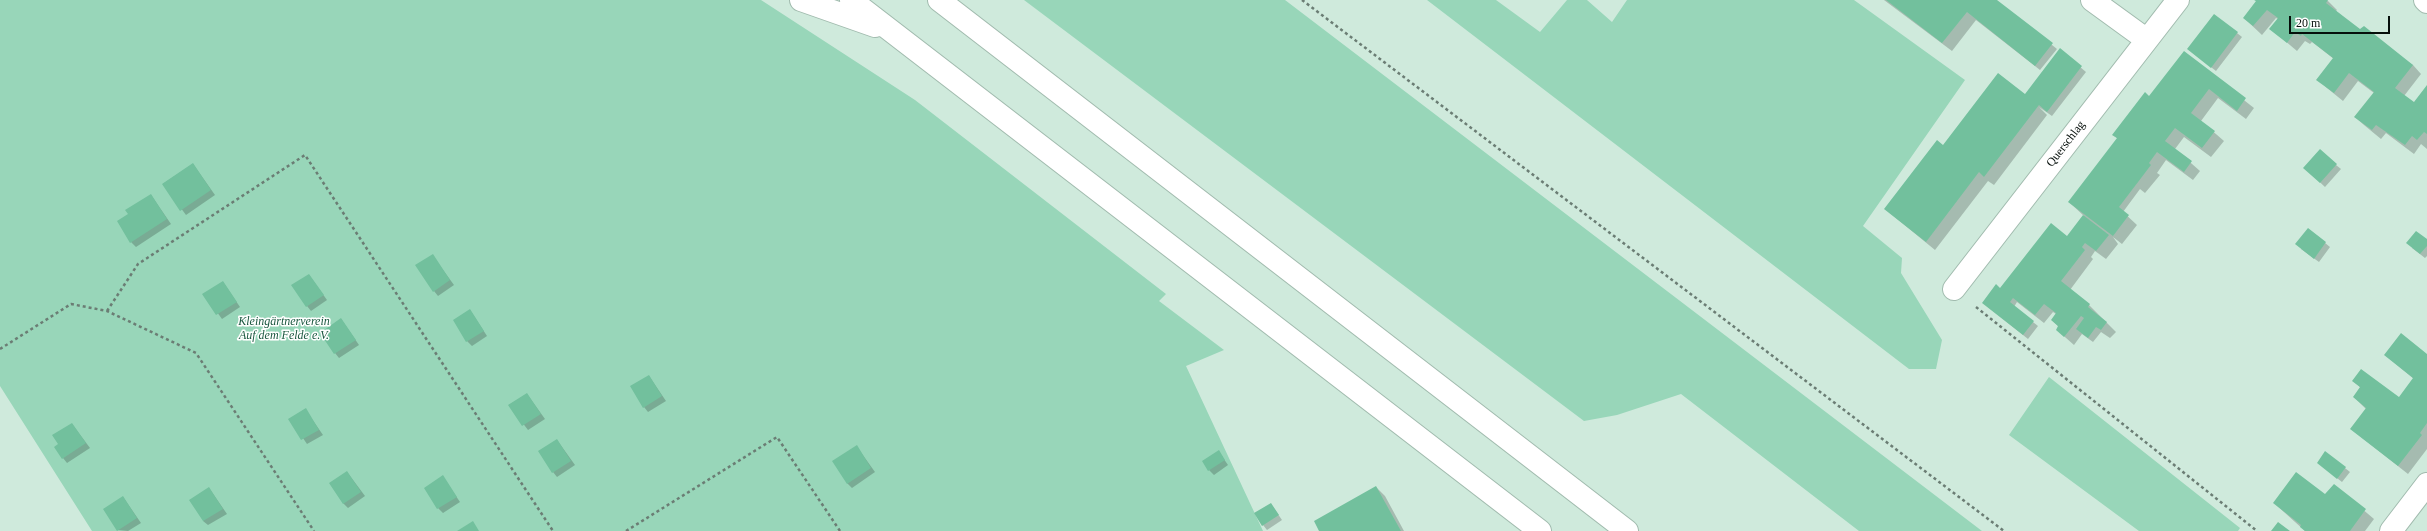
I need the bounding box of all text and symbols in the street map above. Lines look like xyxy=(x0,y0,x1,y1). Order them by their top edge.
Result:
scale bar xyxy=(2291,8,2392,34)
text: 20 m xyxy=(2296,16,2320,30)
street label: Querschlag xyxy=(2044,118,2088,170)
park label: Kleingärtnerverein Auf dem Felde e.V. xyxy=(238,315,330,343)

